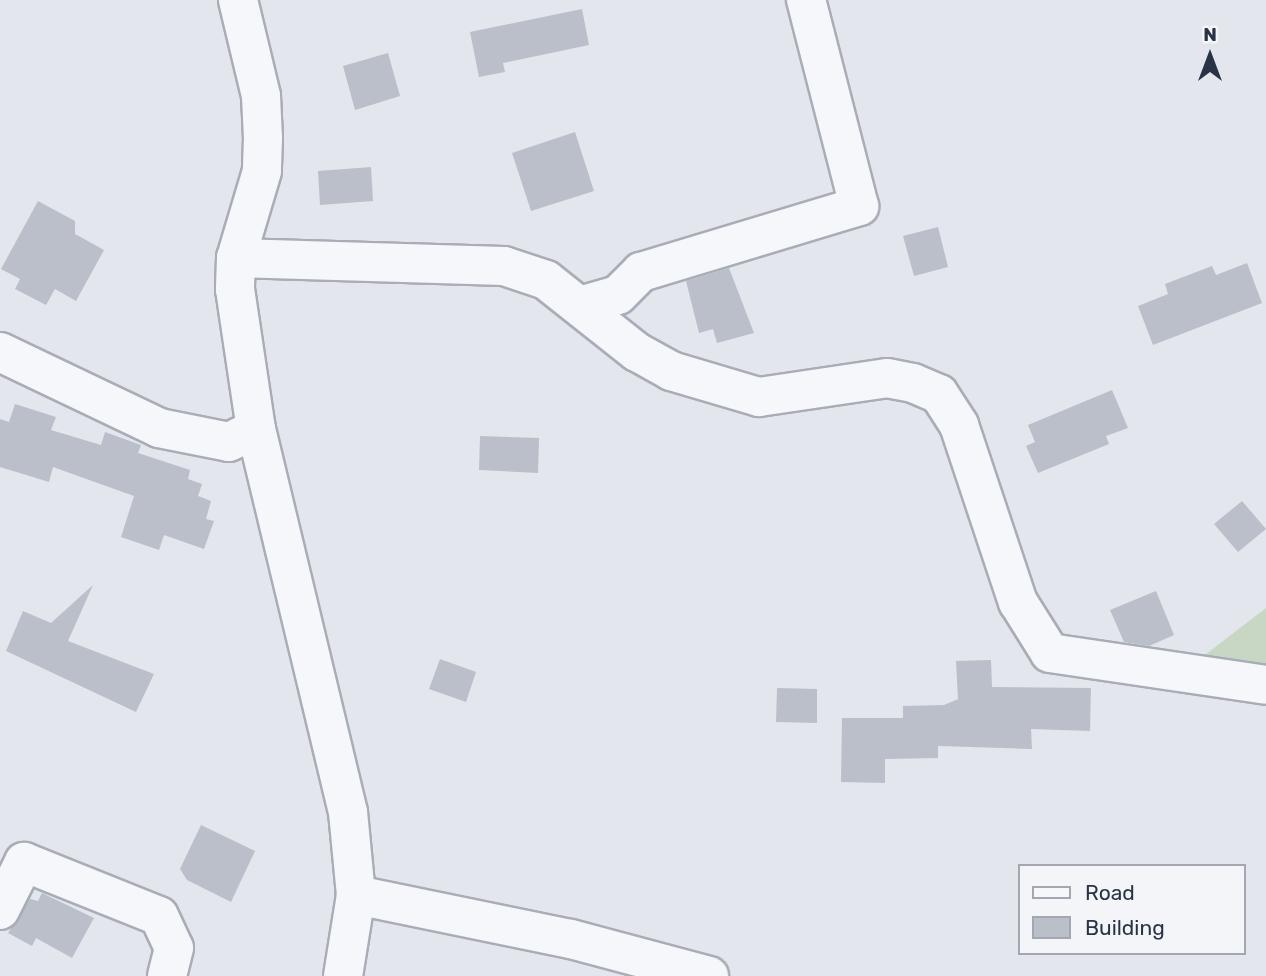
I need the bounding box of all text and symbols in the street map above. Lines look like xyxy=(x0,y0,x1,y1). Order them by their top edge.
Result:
north arrow xyxy=(1175,21,1245,91)
text: N xyxy=(1203,23,1217,46)
legend xyxy=(1018,864,1245,955)
text: Road xyxy=(1085,880,1135,905)
text: Building xyxy=(1085,915,1165,940)

